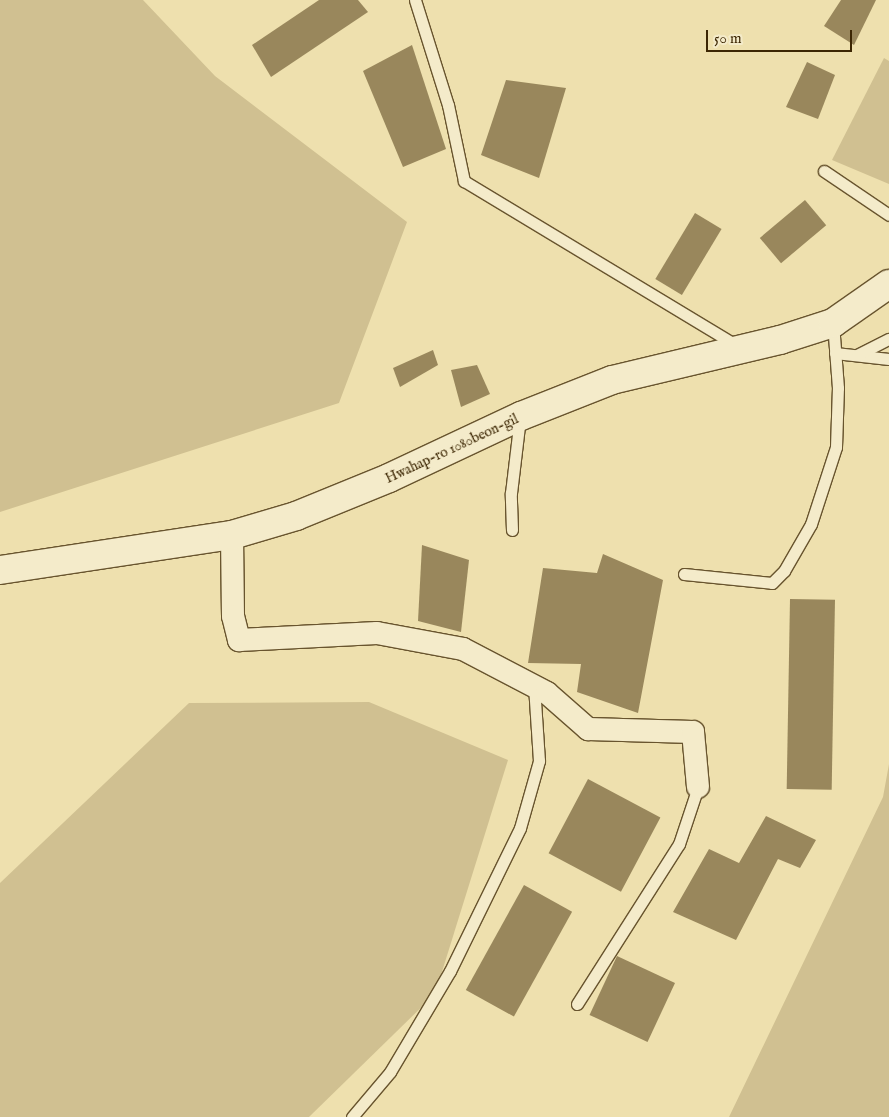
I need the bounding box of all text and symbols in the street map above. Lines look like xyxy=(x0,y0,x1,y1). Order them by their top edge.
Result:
scale bar xyxy=(709,20,855,52)
text: 50 m xyxy=(714,29,742,48)
street label: Hwahap-ro 1080beon-gil xyxy=(383,411,521,487)

